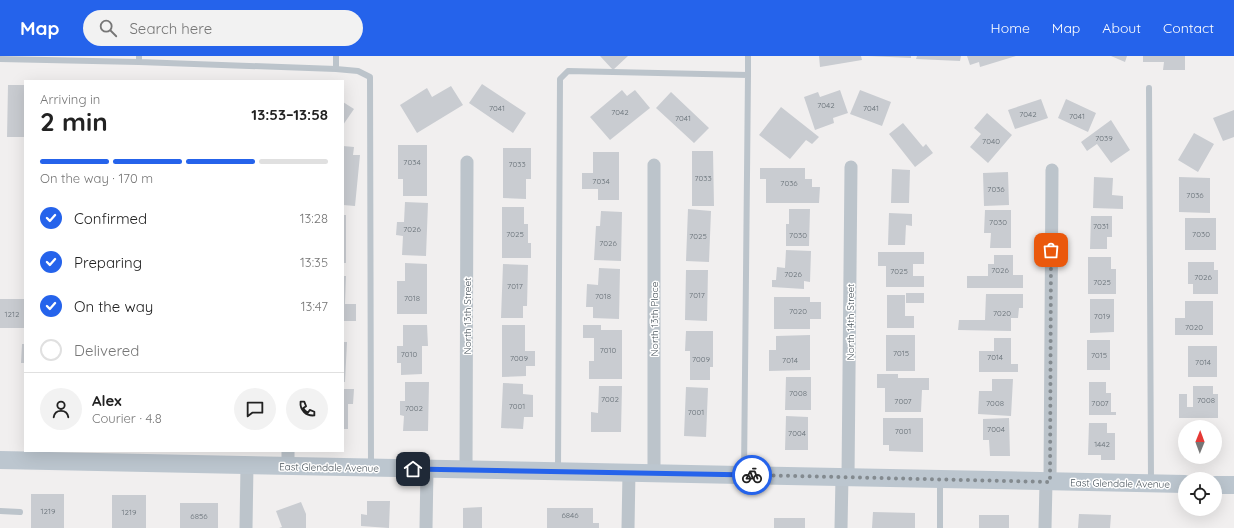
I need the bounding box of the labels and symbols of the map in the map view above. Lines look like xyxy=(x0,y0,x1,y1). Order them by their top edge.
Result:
house number: 7042 xyxy=(817,100,835,110)
house number: 7041 xyxy=(489,103,505,113)
house number: 7041 xyxy=(863,103,879,113)
house number: 7042 xyxy=(611,107,629,117)
house number: 7042 xyxy=(1019,109,1037,119)
house number: 7041 xyxy=(1069,111,1085,121)
house number: 7041 xyxy=(675,113,691,123)
house number: 7039 xyxy=(1095,133,1113,143)
house number: 7040 xyxy=(982,136,1000,146)
house number: 7034 xyxy=(403,157,421,167)
house number: 7033 xyxy=(508,159,526,169)
house number: 7033 xyxy=(694,173,712,183)
house number: 7034 xyxy=(592,176,610,186)
house number: 7036 xyxy=(780,178,798,188)
house number: 7036 xyxy=(987,184,1005,194)
house number: 7036 xyxy=(1186,190,1204,200)
house number: 7030 xyxy=(989,217,1007,227)
house number: 7031 xyxy=(1093,221,1109,231)
house number: 7026 xyxy=(403,224,421,234)
house number: 7025 xyxy=(506,229,524,239)
house number: 7030 xyxy=(1192,229,1210,239)
house number: 7030 xyxy=(789,230,807,240)
house number: 7025 xyxy=(689,231,707,241)
pin xyxy=(1034,233,1068,267)
house number: 7026 xyxy=(599,238,617,248)
house number: 7026 xyxy=(991,265,1009,275)
house number: 7025 xyxy=(890,266,908,276)
house number: 7026 xyxy=(784,269,802,279)
house number: 7026 xyxy=(1194,272,1212,282)
street label: North 13th Street xyxy=(461,277,474,355)
house number: 7025 xyxy=(1093,277,1111,287)
house number: 7017 xyxy=(507,281,523,291)
street label: North 13th Place xyxy=(648,281,661,356)
street label: North 14th Street xyxy=(844,283,857,360)
house number: 7017 xyxy=(689,290,705,300)
house number: 7018 xyxy=(595,291,611,301)
house number: 7018 xyxy=(404,293,420,303)
house number: 7020 xyxy=(789,306,807,316)
house number: 7020 xyxy=(993,308,1011,318)
house number: 1212 xyxy=(5,309,20,319)
house number: 7019 xyxy=(1094,311,1111,321)
house number: 7020 xyxy=(1185,322,1203,332)
house number: 7010 xyxy=(600,345,617,355)
house number: 7015 xyxy=(893,348,909,358)
house number: 7010 xyxy=(401,349,418,359)
house number: 7015 xyxy=(1091,350,1107,360)
house number: 7014 xyxy=(987,352,1003,362)
house number: 7009 xyxy=(510,353,529,363)
house number: 7009 xyxy=(692,354,711,364)
house number: 7014 xyxy=(782,355,798,365)
house number: 7014 xyxy=(1195,357,1211,367)
house number: 7008 xyxy=(789,388,807,398)
house number: 7002 xyxy=(601,394,620,404)
house number: 7008 xyxy=(1197,395,1215,405)
house number: 7007 xyxy=(894,396,912,406)
house number: 7008 xyxy=(986,398,1004,408)
house number: 7007 xyxy=(1091,398,1109,408)
house number: 7001 xyxy=(509,401,525,411)
house number: 7002 xyxy=(405,403,424,413)
house number: 7001 xyxy=(688,407,704,417)
north arrow xyxy=(1178,420,1222,464)
house number: 7004 xyxy=(987,424,1005,434)
house number: 7001 xyxy=(895,426,911,436)
house number: 7004 xyxy=(788,428,806,438)
house number: 1442 xyxy=(1094,439,1110,449)
pin xyxy=(396,452,430,486)
courier xyxy=(732,455,772,495)
street label: East Glendale Avenue xyxy=(279,460,379,475)
street label: East Glendale Avenue xyxy=(1070,476,1170,491)
house number: 1219 xyxy=(41,506,56,516)
house number: 1219 xyxy=(122,507,137,517)
house number: 6846 xyxy=(561,510,579,520)
house number: 6856 xyxy=(190,511,208,521)

